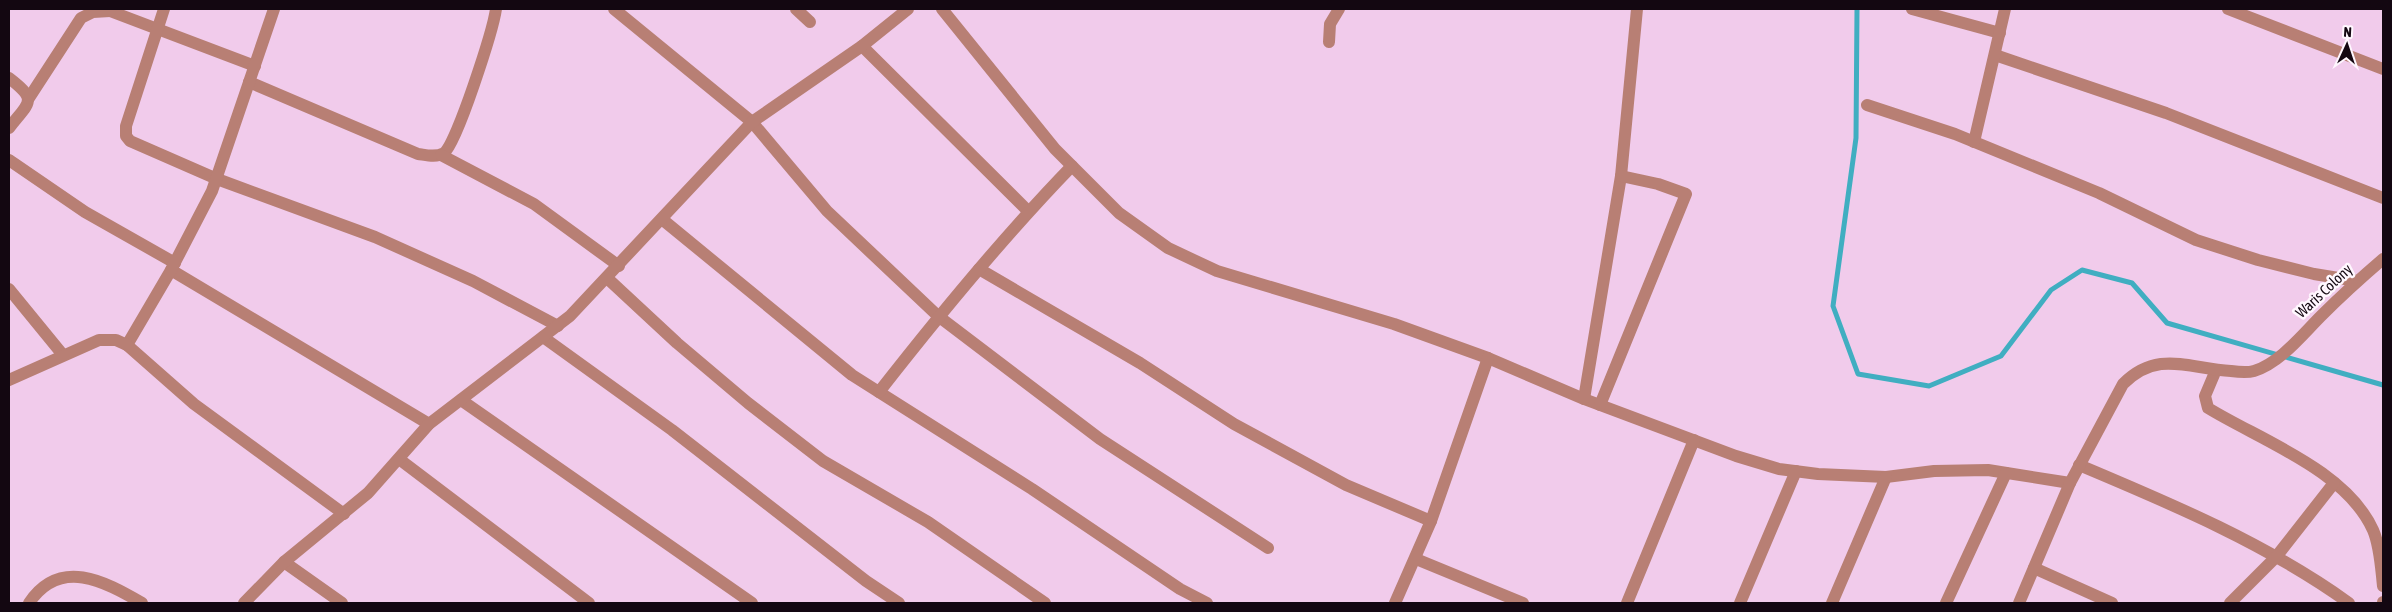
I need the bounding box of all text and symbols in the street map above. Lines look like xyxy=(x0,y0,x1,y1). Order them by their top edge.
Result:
north arrow xyxy=(2322,20,2372,70)
text: N xyxy=(2343,24,2352,40)
street label: Waris Colony xyxy=(2292,260,2355,321)

